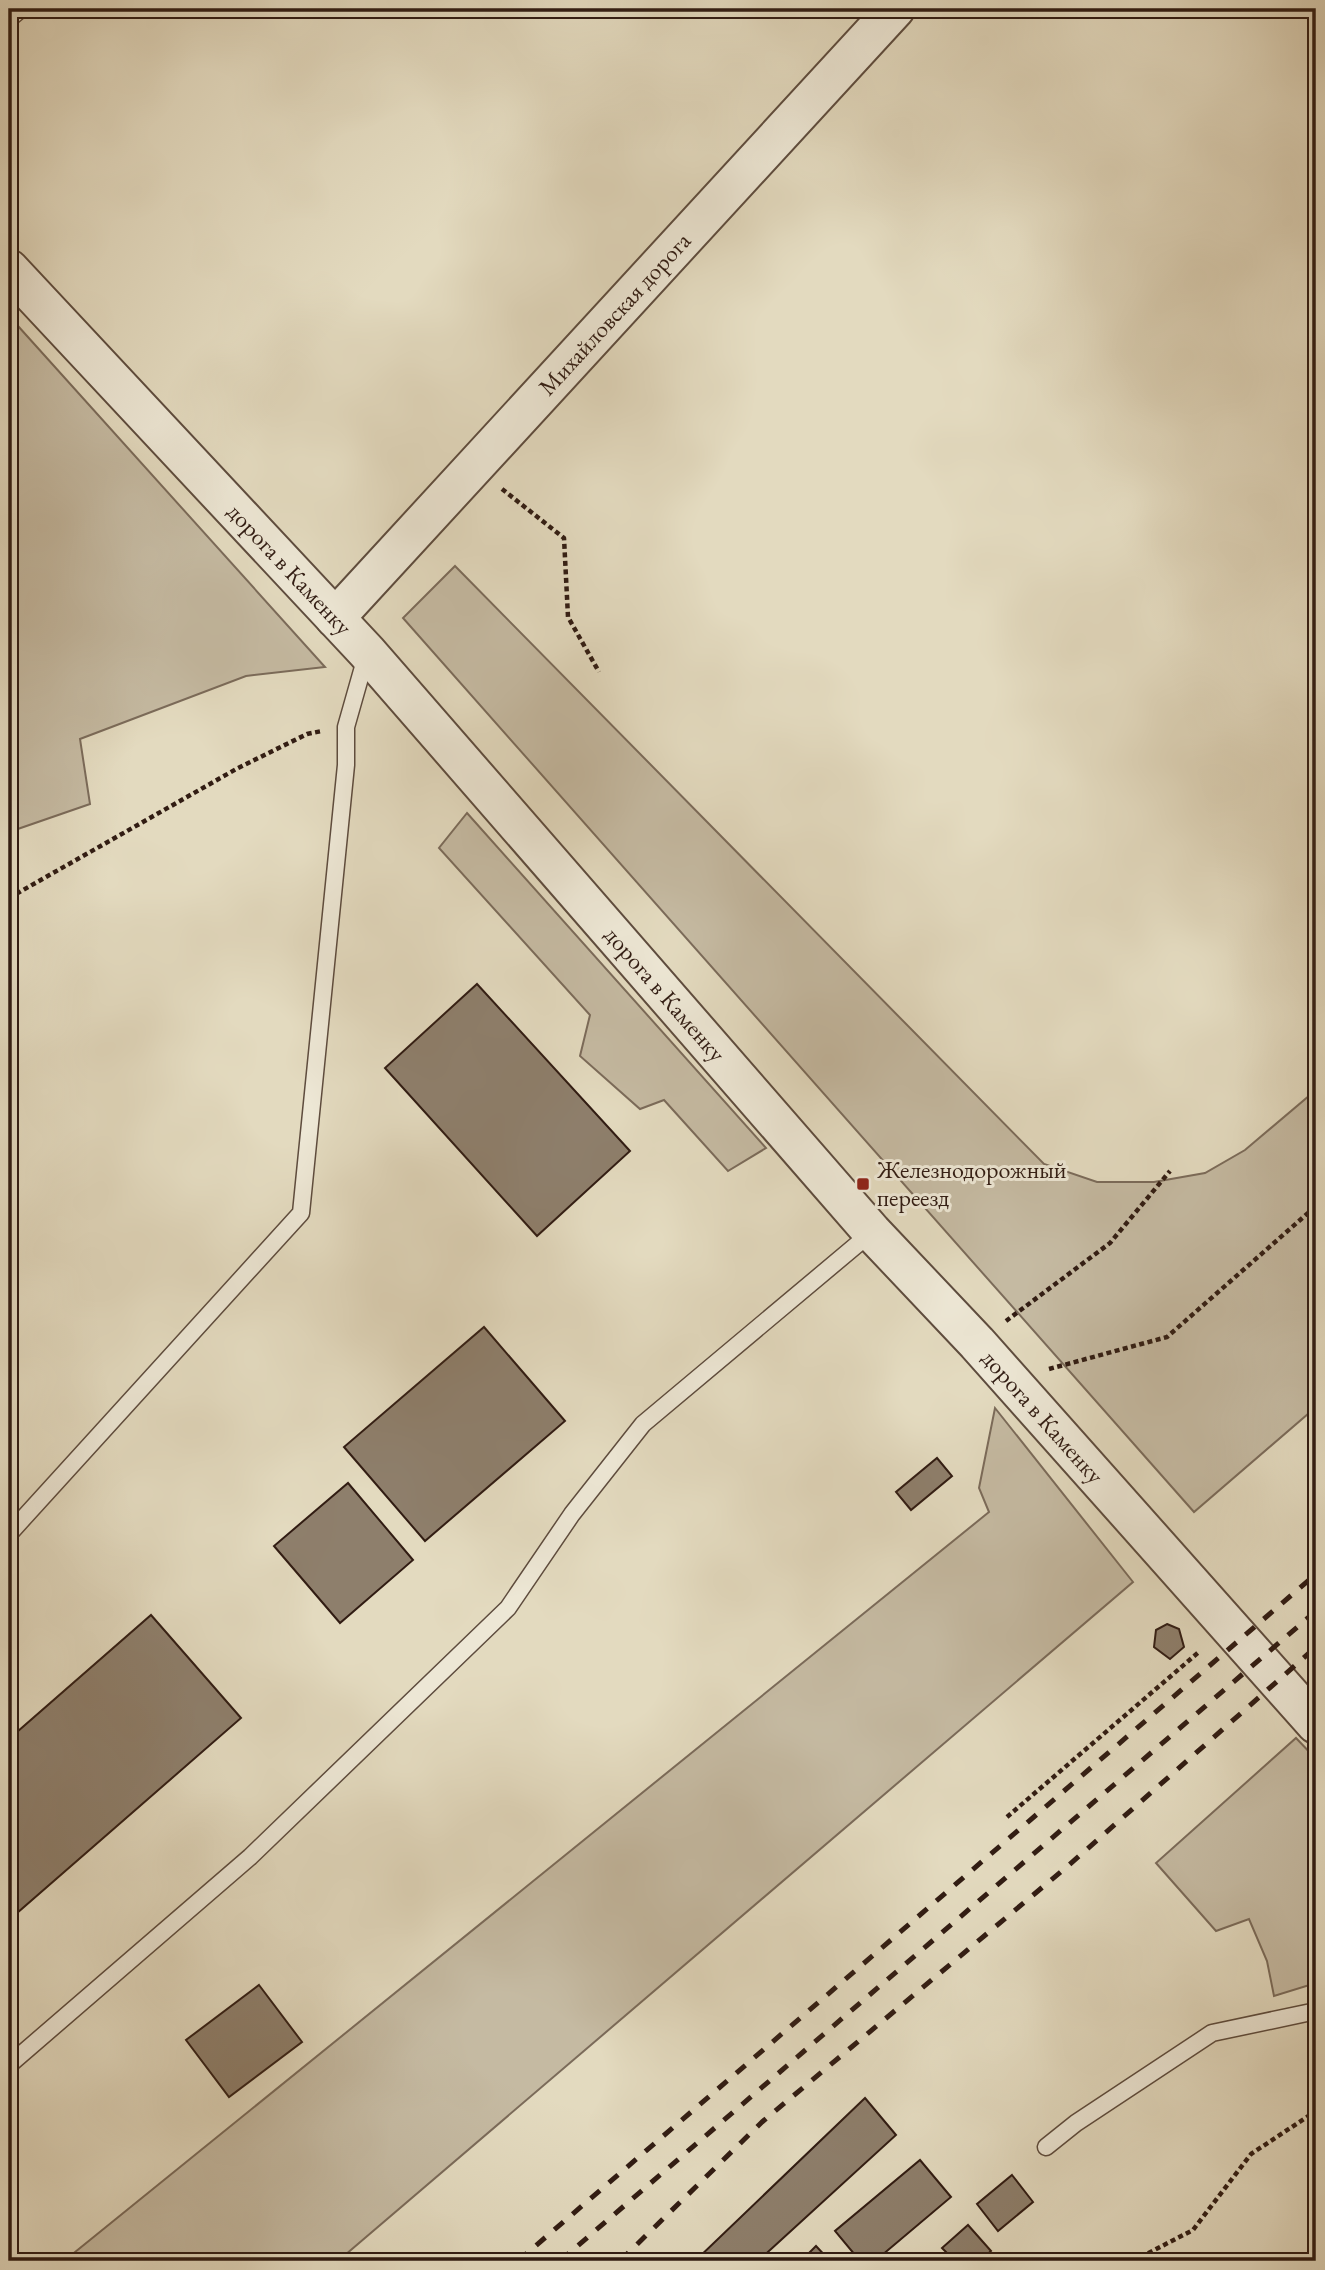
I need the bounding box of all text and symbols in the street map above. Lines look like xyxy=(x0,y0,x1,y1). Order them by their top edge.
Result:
street label: Михайловская дорога xyxy=(531,225,697,402)
street label: дорога в Каменку xyxy=(221,496,360,642)
street label: дорога в Каменку xyxy=(598,920,733,1068)
place label: Железнодорожный переезд xyxy=(876,1154,1067,1213)
marker: Железнодорожный переезд xyxy=(855,1176,871,1192)
street label: дорога в Каменку xyxy=(975,1343,1111,1491)

